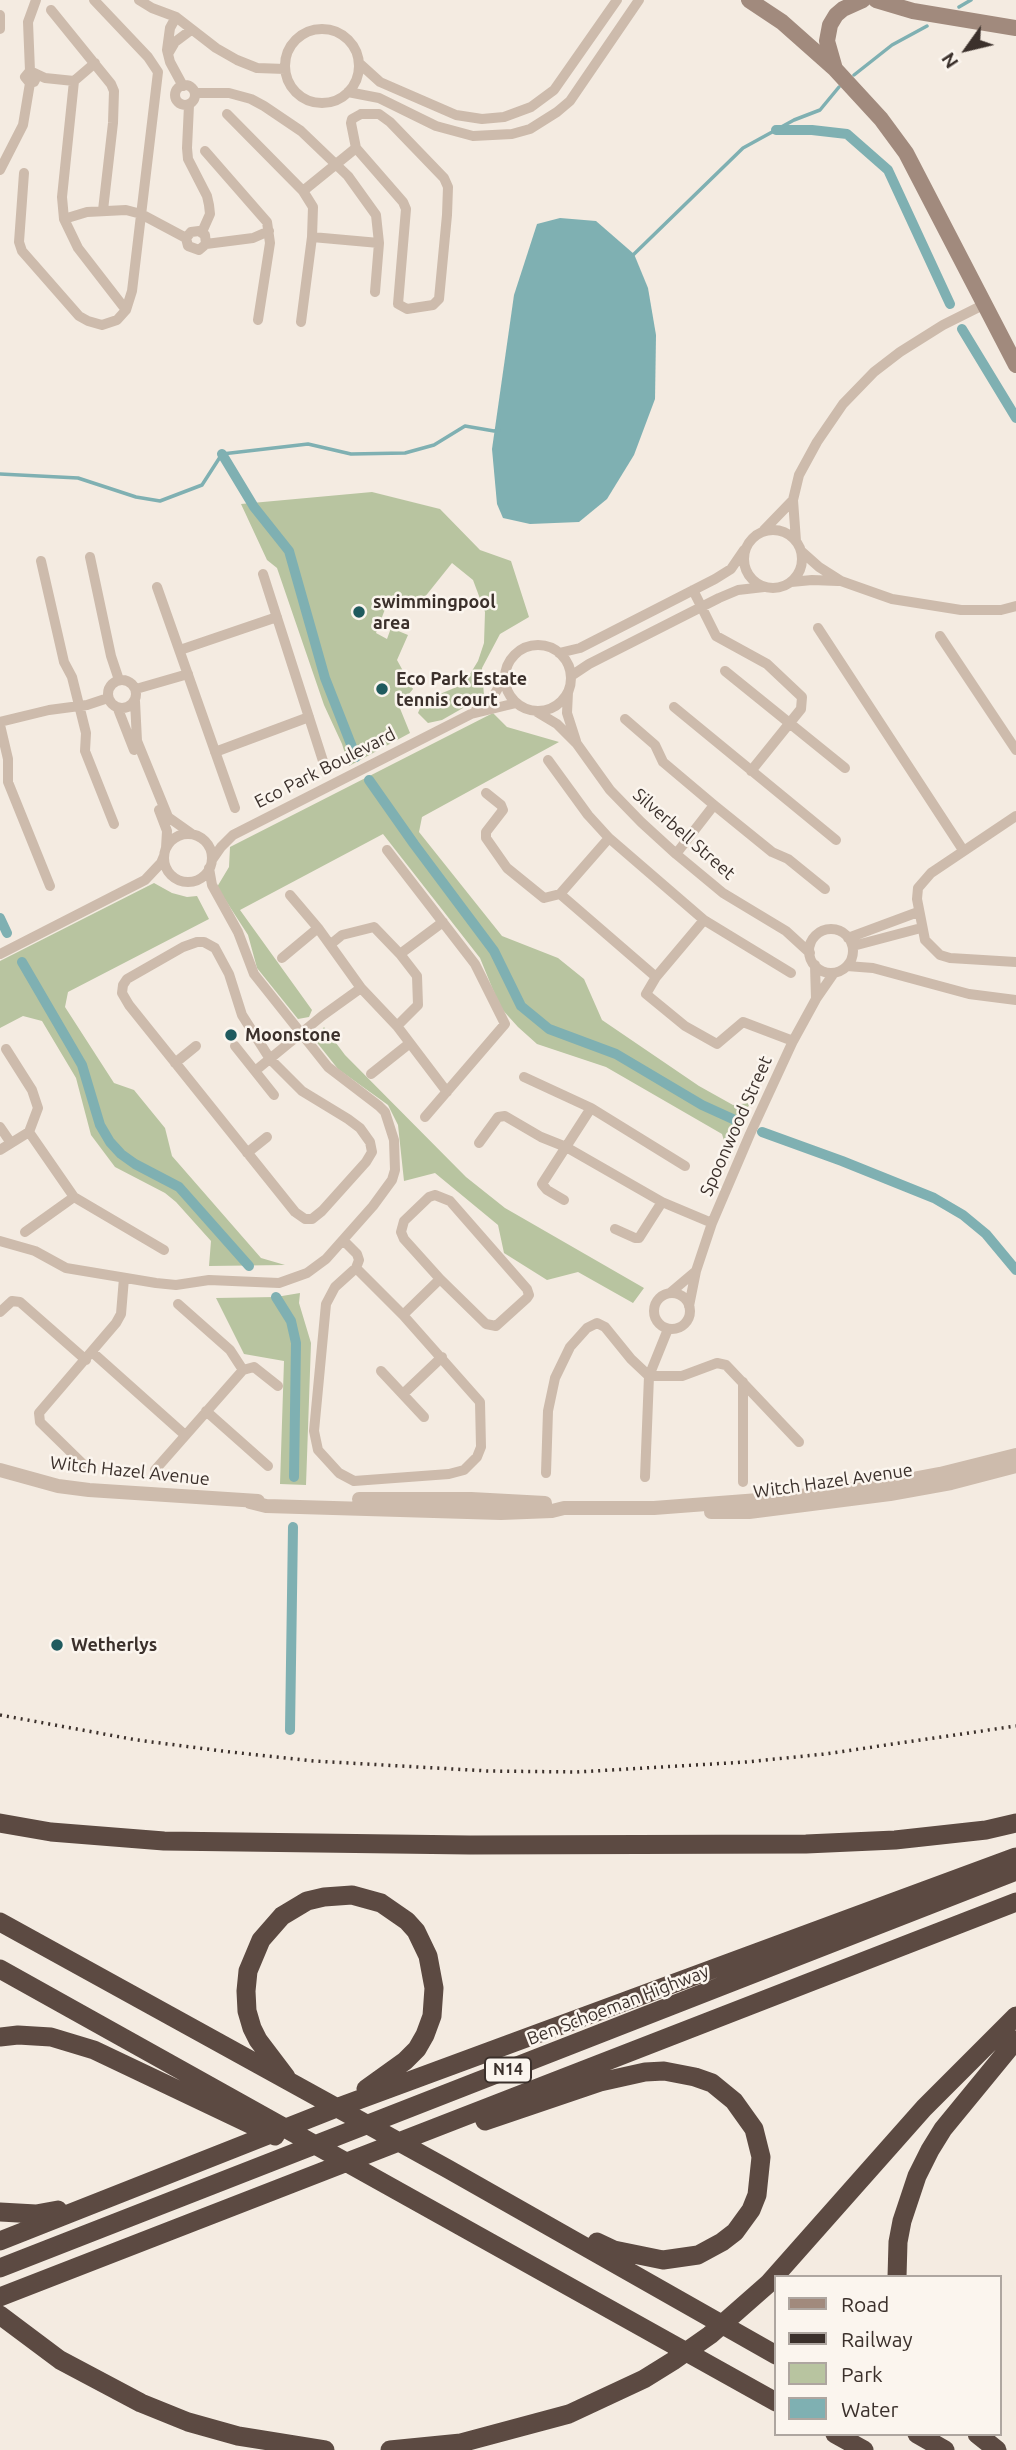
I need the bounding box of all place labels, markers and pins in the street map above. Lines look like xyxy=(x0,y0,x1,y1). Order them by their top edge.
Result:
place label: swimmingpool area xyxy=(373,591,496,634)
marker: swimmingpool area xyxy=(351,604,367,620)
place label: Eco Park Estate tennis court xyxy=(396,668,527,710)
marker: Eco Park Estate tennis court xyxy=(374,681,390,697)
place label: Moonstone xyxy=(245,1024,341,1046)
marker: Moonstone xyxy=(223,1027,239,1043)
place label: Wetherlys xyxy=(71,1634,157,1656)
marker: Wetherlys xyxy=(49,1637,65,1653)

